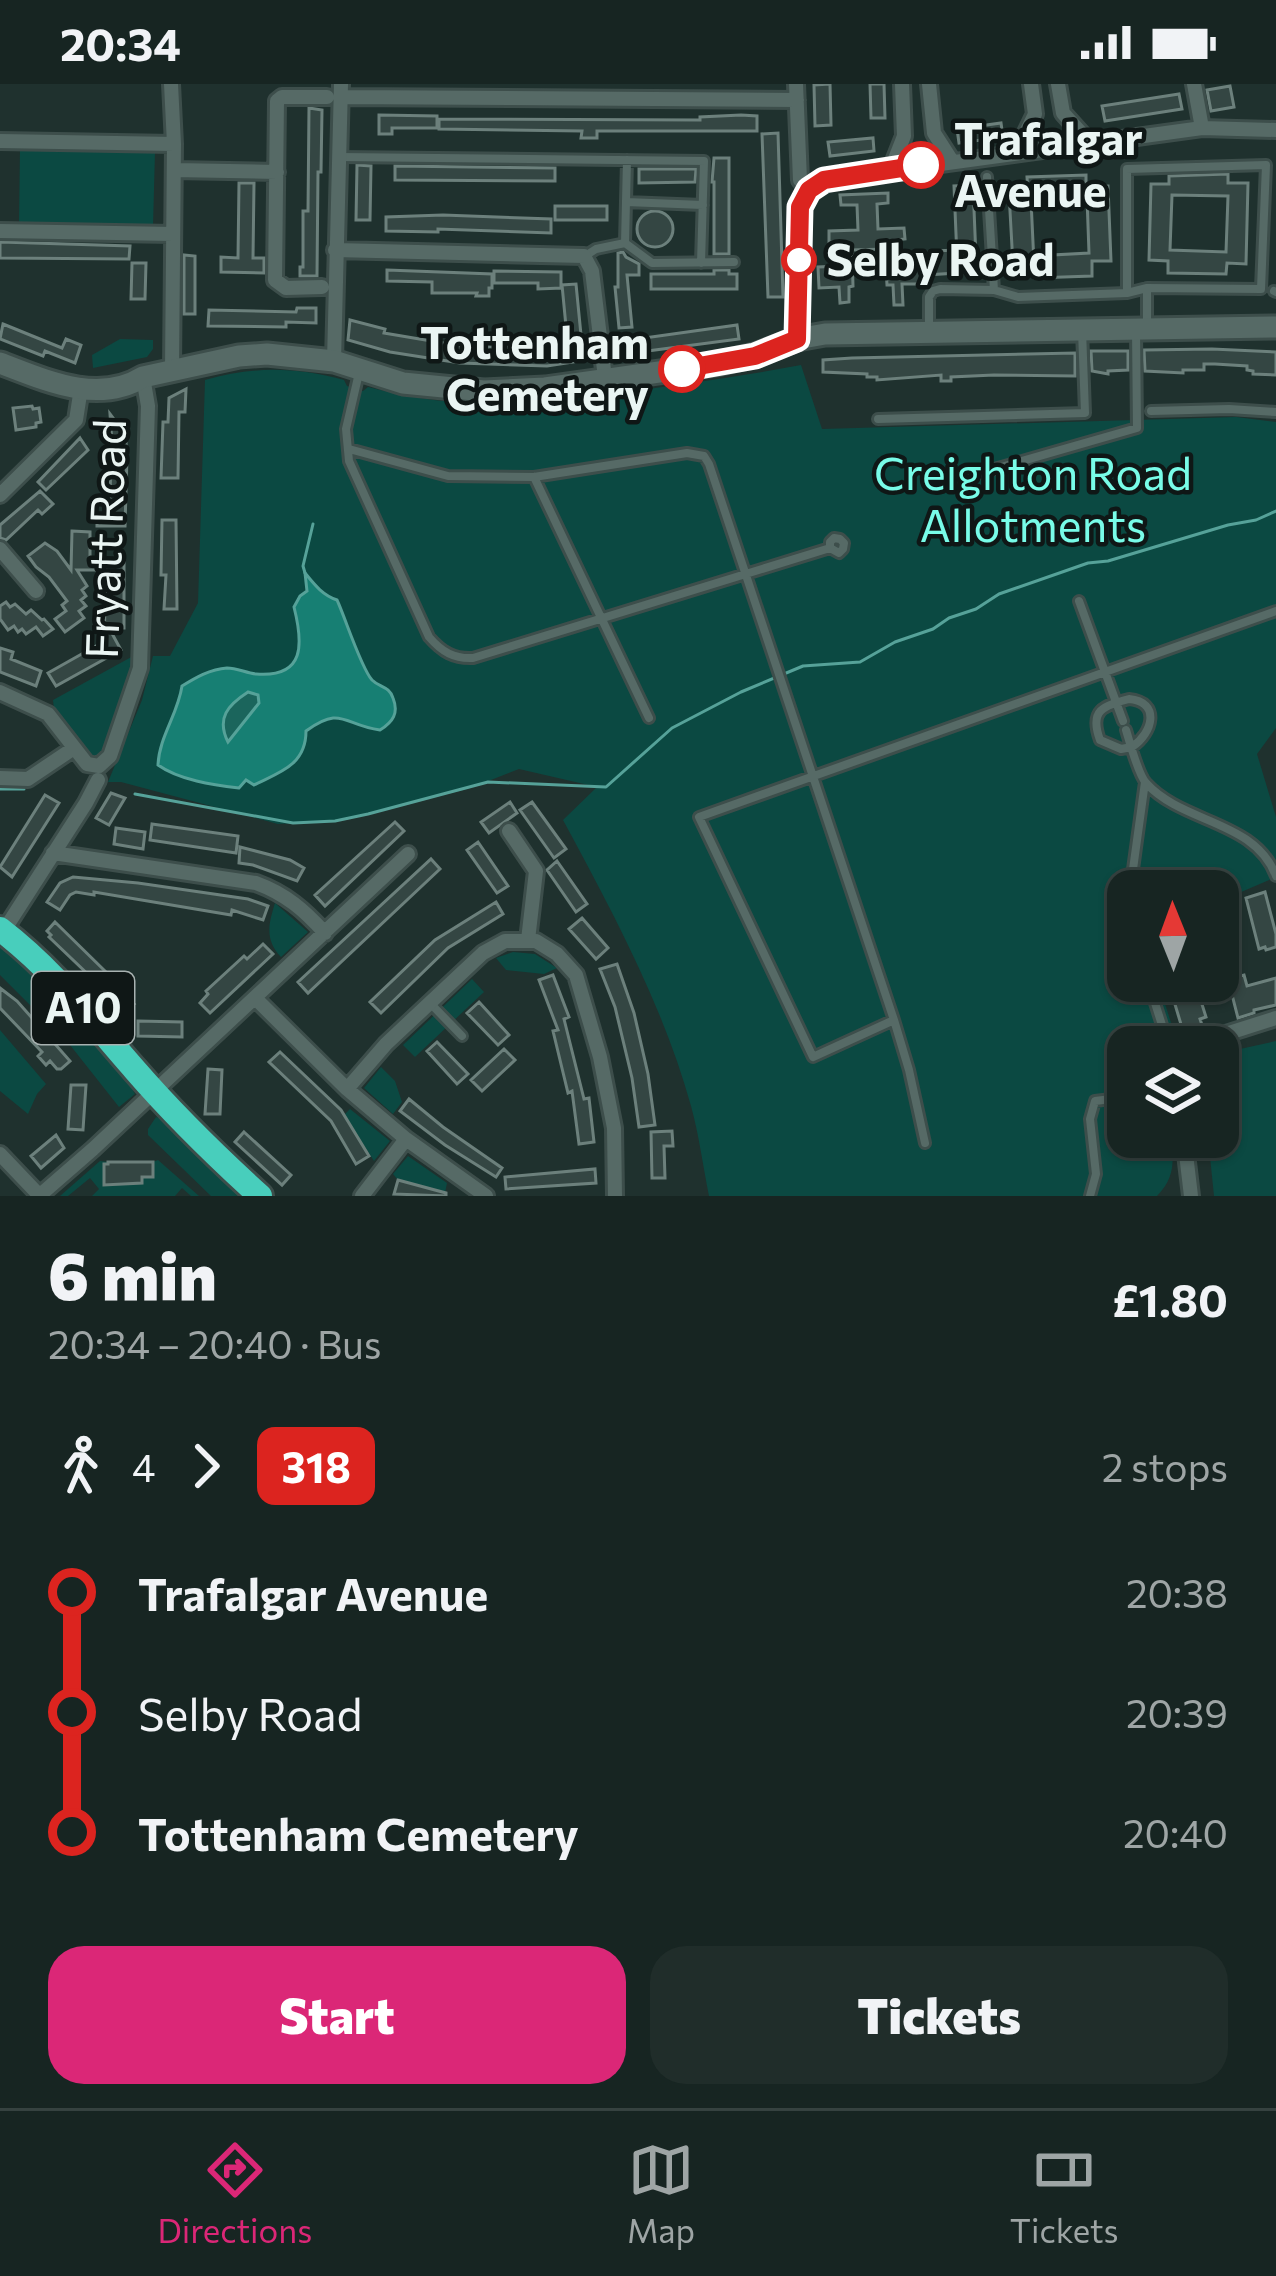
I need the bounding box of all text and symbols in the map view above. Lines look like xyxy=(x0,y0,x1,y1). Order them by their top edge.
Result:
text: 20:34 xyxy=(60,15,181,70)
place label: Trafalgar Avenue xyxy=(954,109,1143,216)
marker: Trafalgar Avenue xyxy=(899,143,943,187)
place label: Selby Road xyxy=(826,230,1055,285)
marker: Selby Road xyxy=(783,244,815,276)
place label: Tottenham Cemetery xyxy=(420,313,649,420)
marker: Tottenham Cemetery xyxy=(660,347,704,391)
street label: Fryatt Road xyxy=(72,418,135,660)
park label: Creighton Road Allotments xyxy=(874,444,1192,551)
north arrow xyxy=(1107,870,1239,1002)
map controls xyxy=(1107,870,1239,1158)
road number: A10 xyxy=(32,972,134,1044)
button: layers xyxy=(1107,1026,1239,1158)
text: 6 min xyxy=(48,1233,217,1314)
text: £1.80 xyxy=(1112,1271,1228,1326)
text: 20:34 – 20:40 · Bus xyxy=(48,1319,382,1367)
icon: walk xyxy=(48,1433,114,1499)
icon: forward xyxy=(173,1433,239,1499)
text: 318 xyxy=(281,1440,351,1492)
text: 4 xyxy=(132,1442,155,1490)
text: 2 stops xyxy=(1102,1442,1228,1490)
text: Trafalgar Avenue xyxy=(138,1565,488,1620)
text: 20:38 xyxy=(1126,1568,1228,1616)
text: Selby Road xyxy=(138,1685,363,1740)
text: 20:39 xyxy=(1126,1688,1228,1736)
text: Tottenham Cemetery xyxy=(138,1805,579,1860)
text: 20:40 xyxy=(1123,1808,1228,1856)
button: Start xyxy=(48,1946,626,2084)
button: Tickets xyxy=(650,1946,1228,2084)
tab: Directions xyxy=(157,2137,312,2250)
tab: Map xyxy=(627,2137,695,2250)
tab: Tickets xyxy=(1010,2137,1119,2250)

